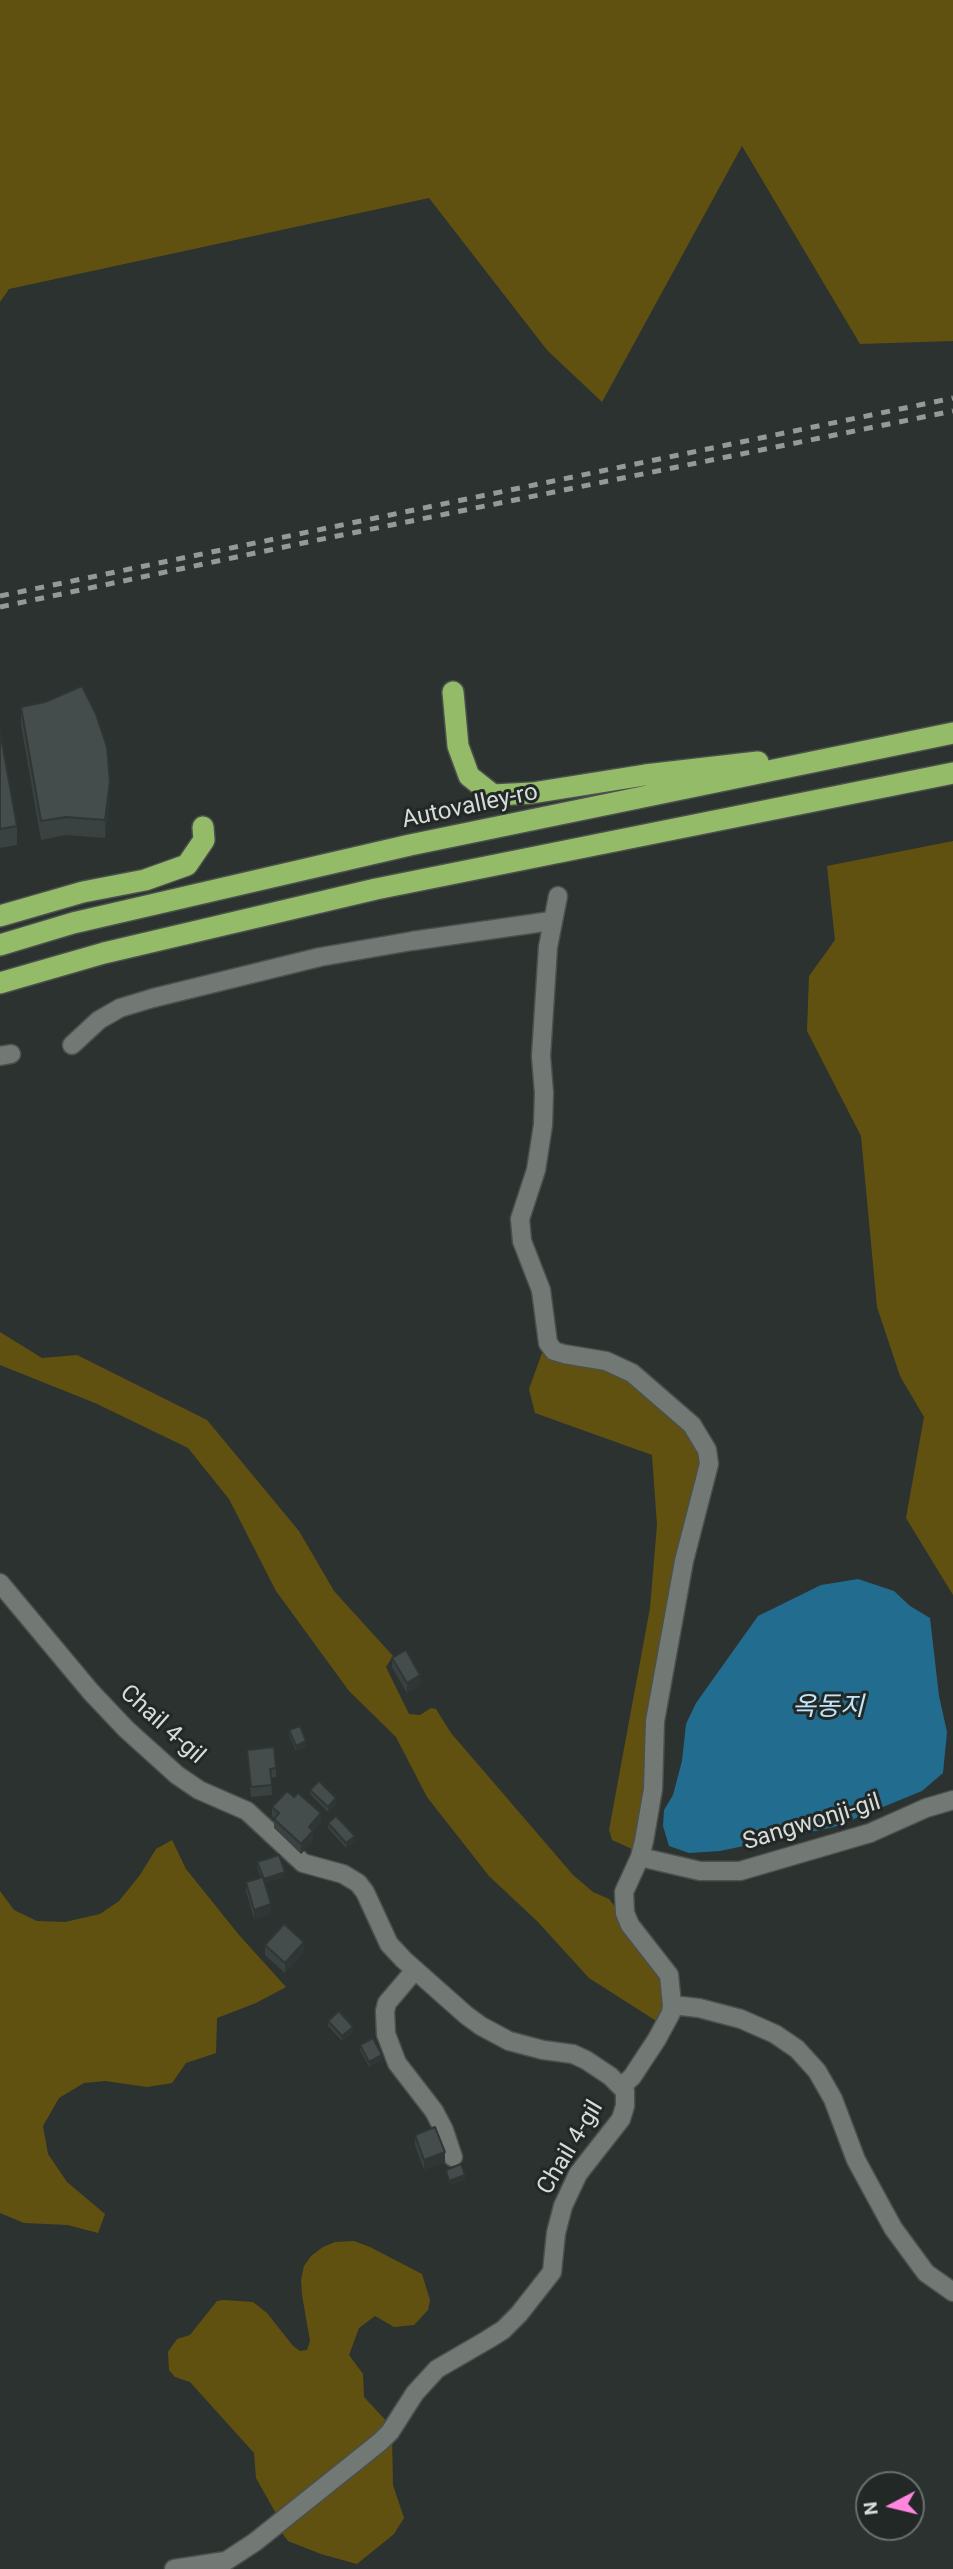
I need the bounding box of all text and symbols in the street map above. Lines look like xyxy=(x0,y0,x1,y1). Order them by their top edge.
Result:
street label: Autovalley-ro xyxy=(399,779,541,835)
street label: Chail 4-gil xyxy=(113,1679,211,1771)
water label: 옥동지 xyxy=(792,1692,864,1724)
street label: Sangwonji-gil xyxy=(740,1788,884,1858)
street label: Chail 4-gil xyxy=(532,2096,610,2200)
north arrow xyxy=(855,2471,925,2541)
text: N xyxy=(858,2500,883,2516)

